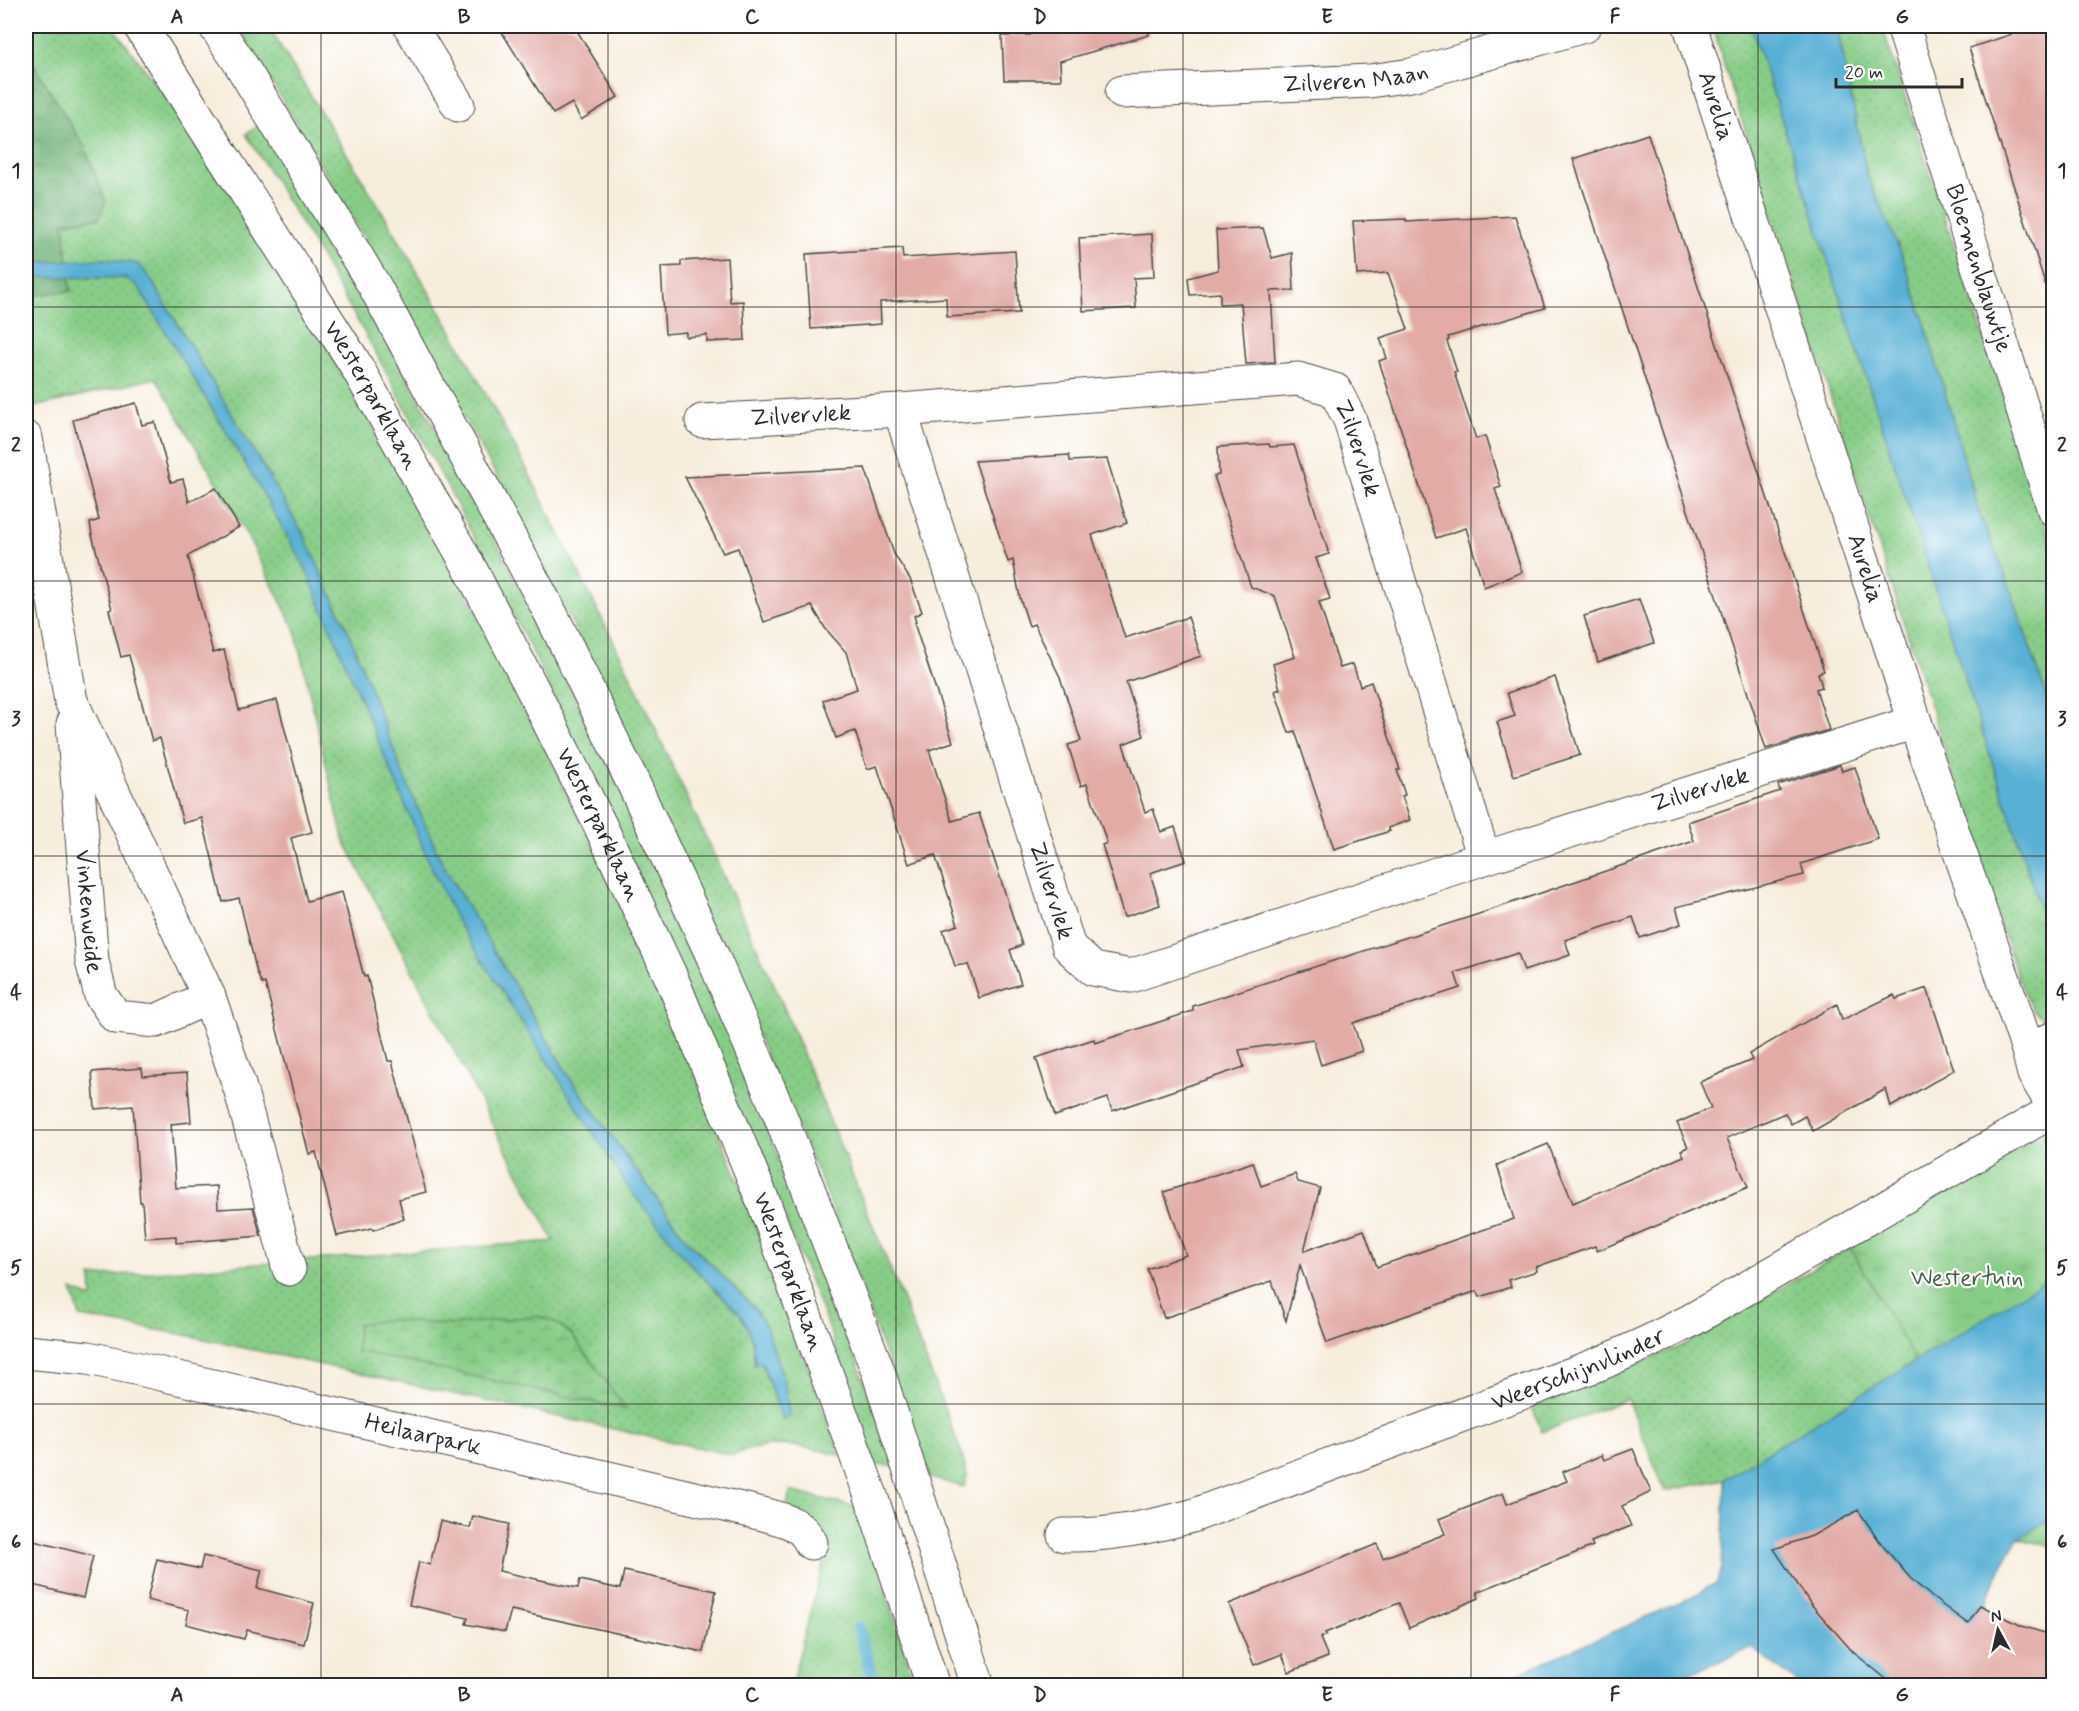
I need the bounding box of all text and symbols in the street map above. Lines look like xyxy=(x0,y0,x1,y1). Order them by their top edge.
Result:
text: A xyxy=(170,4,184,31)
text: B xyxy=(458,4,471,31)
text: C xyxy=(745,4,760,31)
text: D xyxy=(1033,4,1047,31)
text: E xyxy=(1321,4,1333,31)
text: F xyxy=(1610,4,1621,31)
text: G xyxy=(1895,4,1909,31)
scale bar xyxy=(1836,51,1962,89)
street label: Zilveren Maan xyxy=(1282,55,1432,100)
text: 20 m xyxy=(1845,61,1883,85)
street label: Aurelia xyxy=(1690,67,1742,145)
text: 1 xyxy=(12,158,20,185)
text: 1 xyxy=(2058,158,2066,185)
street label: Bloemenblauwtje xyxy=(1938,180,2019,357)
street label: Westerparklaan xyxy=(316,315,427,475)
street label: Zilvervlek xyxy=(1327,394,1388,501)
street label: Zilvervlek xyxy=(750,397,852,434)
text: 2 xyxy=(11,432,21,459)
text: 2 xyxy=(2057,432,2067,459)
street label: Aurelia xyxy=(1840,530,1891,607)
text: 3 xyxy=(11,706,21,733)
text: 3 xyxy=(2057,706,2067,733)
street label: Westerparklaan xyxy=(549,743,649,907)
street label: Zilvervlek xyxy=(1648,760,1753,820)
street label: Zilvervlek xyxy=(1021,838,1081,943)
street label: Vinkenweide xyxy=(68,848,110,977)
text: 4 xyxy=(10,980,22,1007)
text: 4 xyxy=(2056,980,2068,1007)
street label: Westerparklaan xyxy=(745,1187,832,1356)
text: 5 xyxy=(10,1255,22,1282)
text: 5 xyxy=(2056,1255,2068,1282)
park label: Westertuin xyxy=(1911,1263,2023,1294)
street label: Weerschijnvlinder xyxy=(1487,1320,1671,1418)
street label: Heilaarpark xyxy=(362,1406,484,1463)
text: 6 xyxy=(11,1529,21,1556)
text: 6 xyxy=(2057,1529,2067,1556)
north arrow xyxy=(1968,1600,2028,1660)
text: N xyxy=(1989,1605,2003,1628)
text: A xyxy=(170,1682,184,1709)
text: B xyxy=(458,1682,471,1709)
text: C xyxy=(745,1682,760,1709)
text: D xyxy=(1033,1682,1047,1709)
text: E xyxy=(1321,1682,1333,1709)
text: F xyxy=(1610,1682,1621,1709)
text: G xyxy=(1895,1682,1909,1709)

